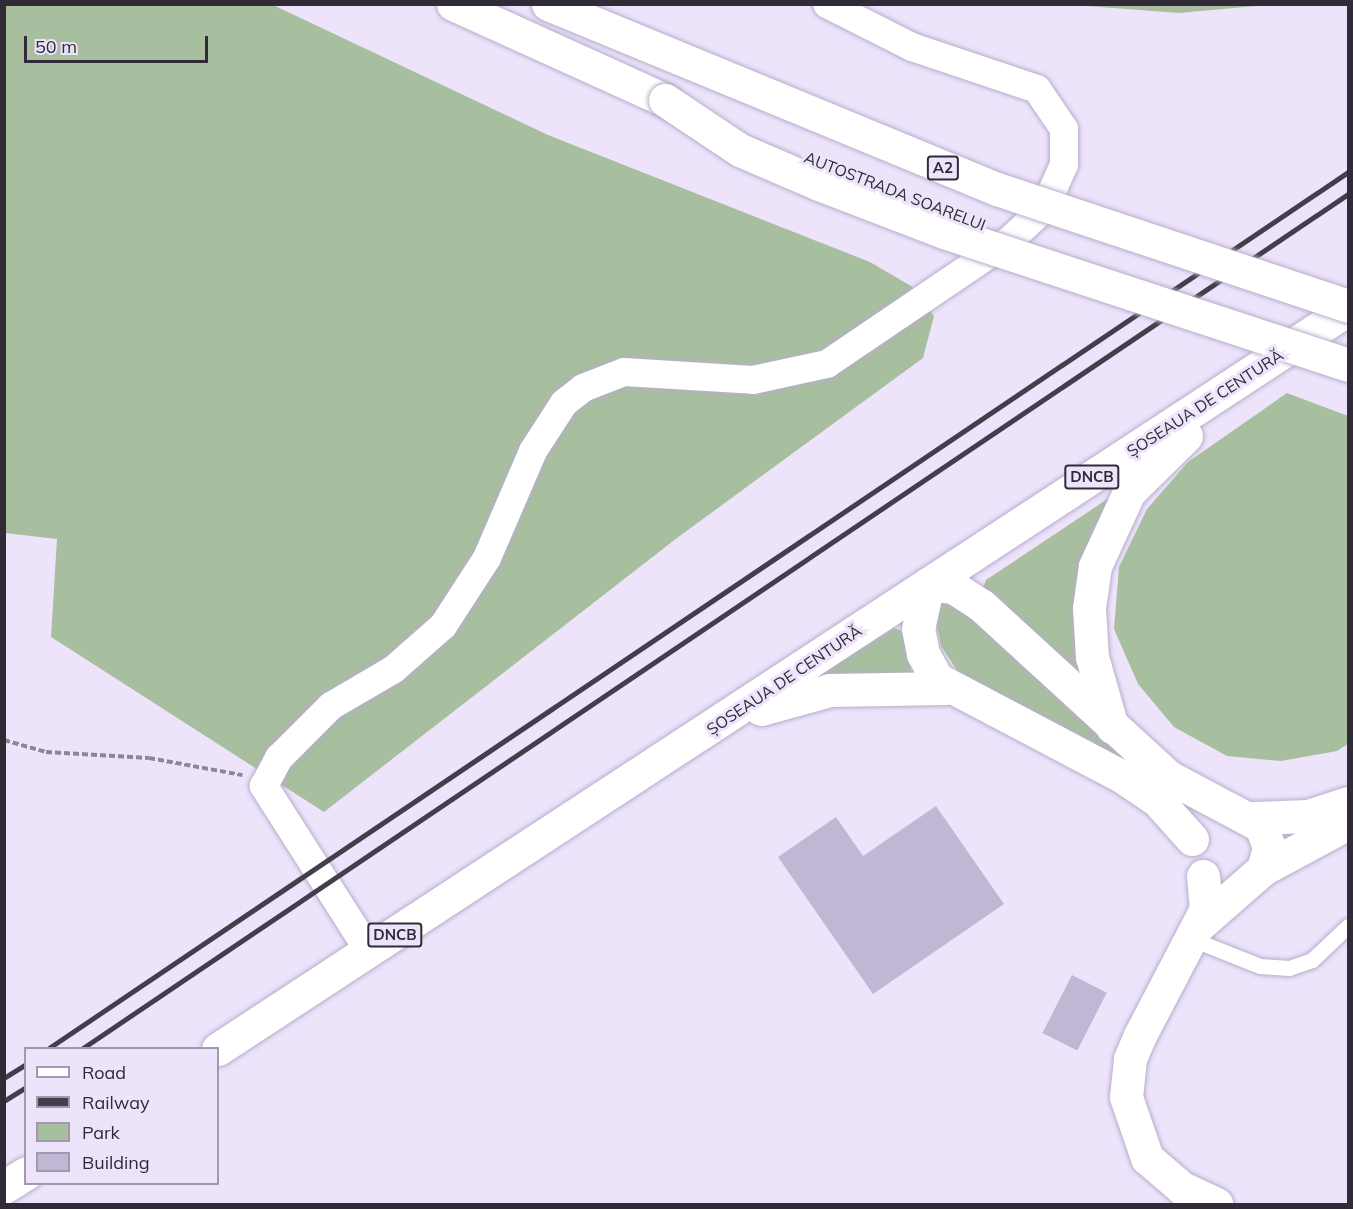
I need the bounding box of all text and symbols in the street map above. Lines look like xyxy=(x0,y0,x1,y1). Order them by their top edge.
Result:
scale bar xyxy=(27,24,212,62)
text: 50 m xyxy=(35,35,77,58)
street label: AUTOSTRADA SOARELUI xyxy=(802,147,988,235)
road number: A2 xyxy=(926,156,960,180)
street label: ȘOSEAUA DE CENTURĂ xyxy=(1123,345,1287,461)
road number: DNCB xyxy=(1064,465,1120,489)
street label: ȘOSEAUA DE CENTURĂ xyxy=(703,621,865,739)
road number: DNCB xyxy=(366,923,424,947)
legend xyxy=(24,1047,219,1185)
text: Road xyxy=(82,1061,126,1084)
text: Railway xyxy=(82,1091,150,1114)
text: Park xyxy=(82,1121,120,1144)
text: Building xyxy=(82,1151,150,1174)

